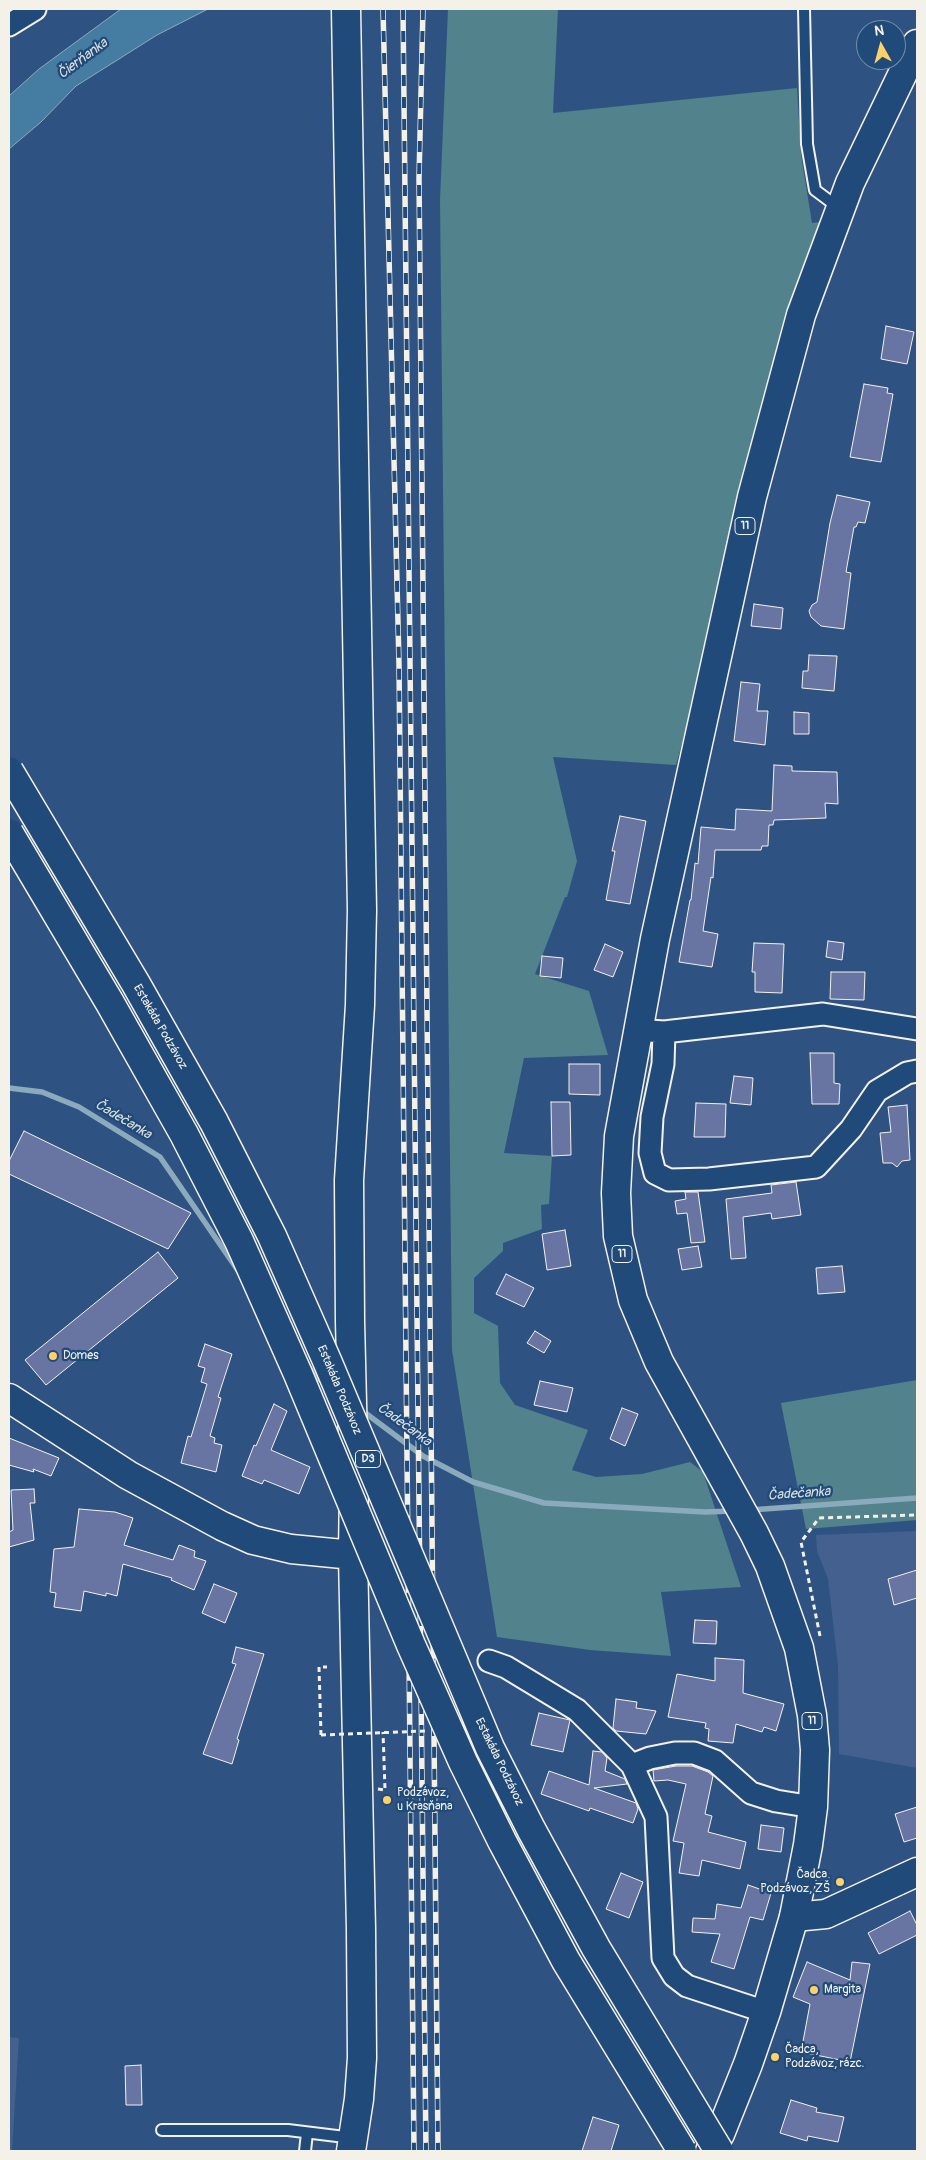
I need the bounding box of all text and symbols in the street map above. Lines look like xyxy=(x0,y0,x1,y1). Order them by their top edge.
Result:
north arrow xyxy=(856,20,906,70)
text: N xyxy=(873,22,885,40)
water label: Čierňanka xyxy=(55,35,111,83)
road number: 11 xyxy=(735,518,755,534)
street label: Estakáda Podzávoz xyxy=(130,982,190,1072)
water label: Čadečanka xyxy=(92,1097,154,1143)
road number: 11 xyxy=(612,1246,632,1262)
street label: Estakáda Podzávoz xyxy=(314,1343,364,1437)
place label: Domes xyxy=(63,1349,99,1363)
marker: Domes xyxy=(47,1350,59,1362)
water label: Čadečanka xyxy=(374,1400,434,1450)
road number: D3 xyxy=(356,1450,380,1468)
water label: Čadečanka xyxy=(767,1483,831,1505)
road number: 11 xyxy=(802,1712,822,1730)
street label: Estakáda Podzávoz xyxy=(472,1716,526,1808)
place label: Podzávoz, u Krasňana xyxy=(397,1786,453,1814)
marker: Podzávoz, u Krasňana xyxy=(381,1794,393,1806)
place label: Čadca, Podzávoz, ZŠ xyxy=(760,1868,830,1896)
marker: Čadca, Podzávoz, ZŠ xyxy=(834,1876,846,1888)
place label: Margita xyxy=(824,1983,861,1997)
marker: Margita xyxy=(808,1984,820,1996)
place label: Čadca, Podzávoz, rázc. xyxy=(785,2043,864,2071)
marker: Čadca, Podzávoz, rázc. xyxy=(769,2051,781,2063)

